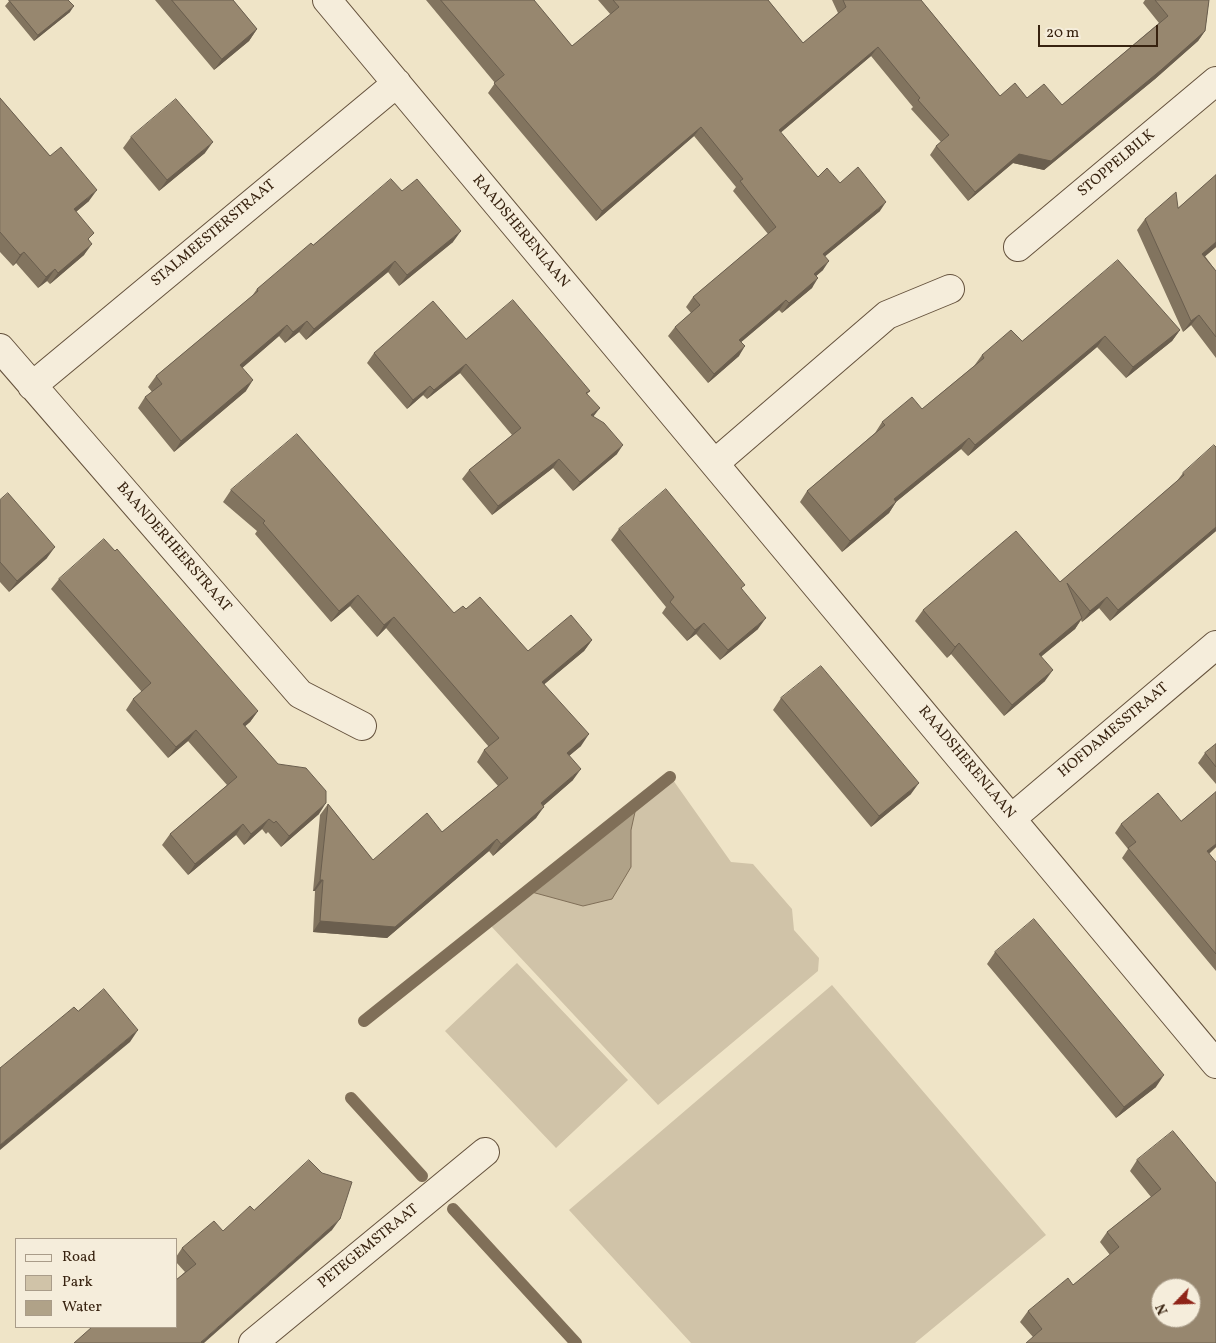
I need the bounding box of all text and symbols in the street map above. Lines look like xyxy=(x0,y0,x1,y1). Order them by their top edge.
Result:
scale bar xyxy=(1041,15,1161,47)
text: 20 m xyxy=(1046,23,1079,44)
street label: STOPPELBILK xyxy=(1075,126,1159,202)
street label: RAADSHERENLAAN xyxy=(467,172,573,292)
street label: STALMEESTERSTRAAT xyxy=(148,177,280,291)
street label: BAANDERHEERSTRAAT xyxy=(112,479,234,617)
street label: HOFDAMESSTRAAT xyxy=(1055,680,1173,782)
street label: RAADSHERENLAAN xyxy=(913,703,1019,823)
street label: PETEGEMSTRAAT xyxy=(315,1201,423,1293)
legend xyxy=(15,1238,178,1328)
text: Road xyxy=(62,1247,96,1268)
text: Park xyxy=(62,1272,93,1293)
north arrow xyxy=(1151,1278,1201,1328)
text: Water xyxy=(62,1297,102,1318)
text: N xyxy=(1152,1300,1174,1317)

